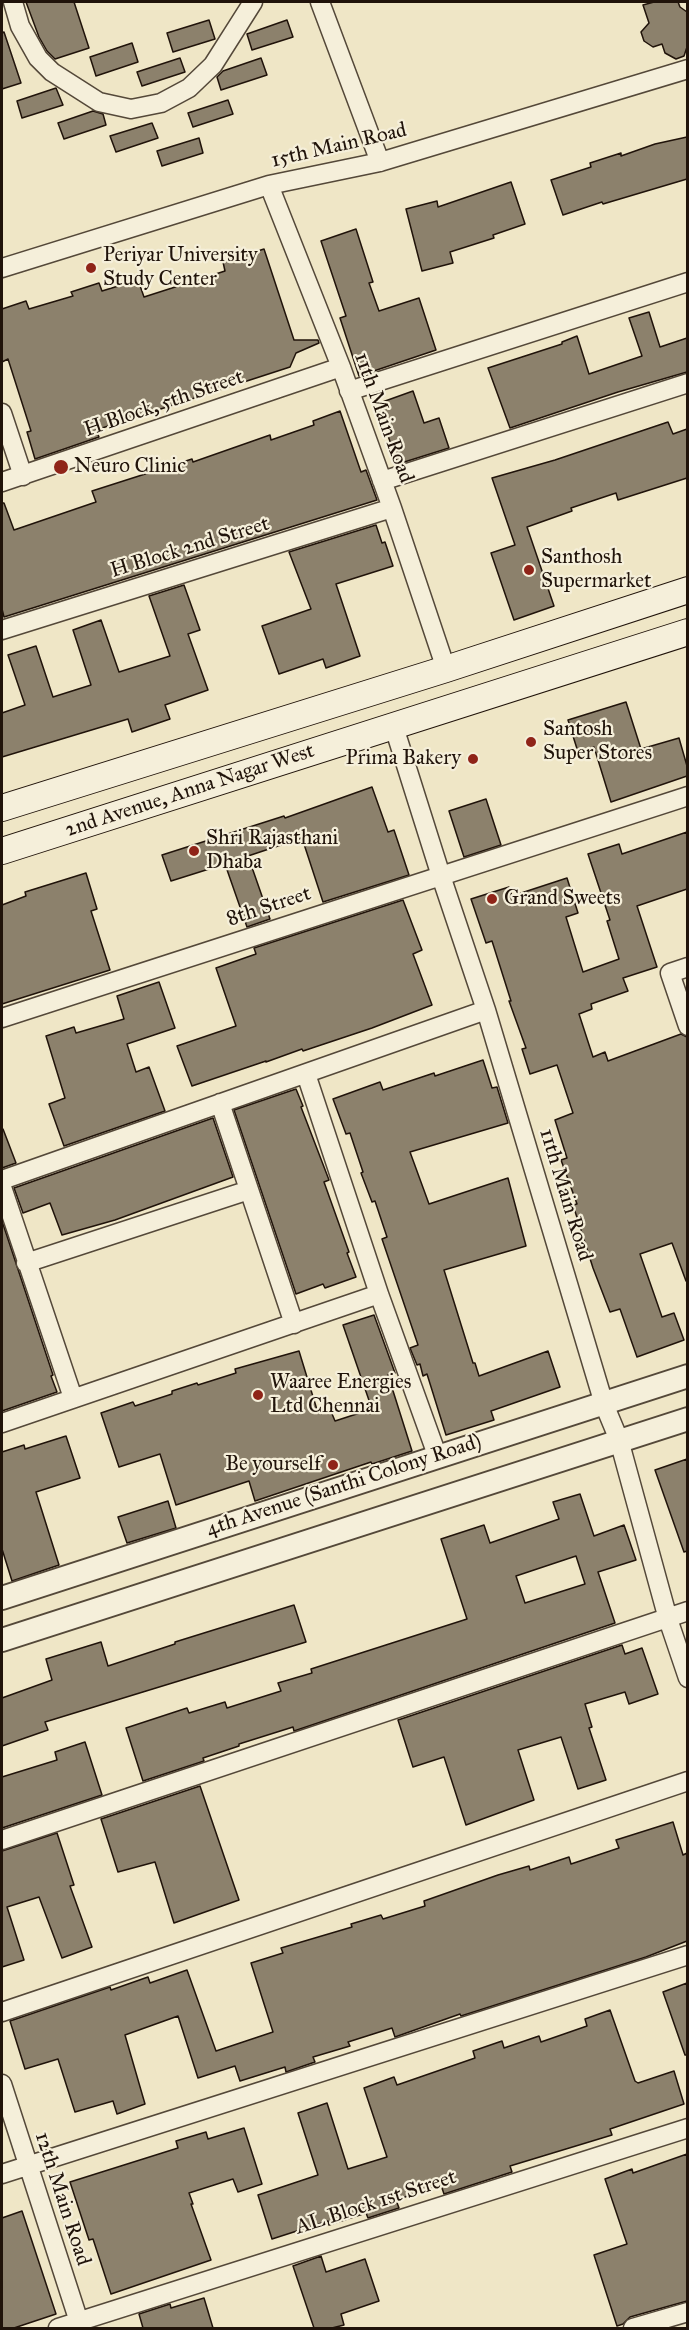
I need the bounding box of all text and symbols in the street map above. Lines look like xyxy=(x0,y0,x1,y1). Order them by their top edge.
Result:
street label: 15th Main Road xyxy=(269,118,409,174)
place label: Periyar University Study Center xyxy=(103,243,258,293)
marker: Periyar University Study Center xyxy=(84,261,98,275)
street label: 11th Main Road xyxy=(348,349,418,487)
street label: H Block, 5th Street xyxy=(81,365,247,443)
place label: Neuro Clinic xyxy=(74,454,186,480)
marker: Neuro Clinic xyxy=(52,458,70,476)
street label: H Block 2nd Street xyxy=(107,512,273,584)
place label: Santhosh Supermarket xyxy=(541,545,651,595)
marker: Santhosh Supermarket xyxy=(522,563,536,577)
place label: Santosh Super Stores xyxy=(543,717,652,767)
marker: Santosh Super Stores xyxy=(524,735,538,749)
street label: 2nd Avenue, Anna Nagar West xyxy=(62,739,318,843)
place label: Prima Bakery xyxy=(346,746,461,772)
marker: Prima Bakery xyxy=(466,752,480,766)
place label: Shri Rajasthani Dhaba xyxy=(206,826,338,876)
marker: Shri Rajasthani Dhaba xyxy=(187,844,201,858)
street label: 8th Street xyxy=(224,882,314,932)
place label: Grand Sweets xyxy=(504,886,621,912)
marker: Grand Sweets xyxy=(485,892,499,906)
street label: 11th Main Road xyxy=(533,1126,597,1264)
place label: Waaree Energies Ltd Chennai xyxy=(270,1370,411,1420)
marker: Waaree Energies Ltd Chennai xyxy=(251,1388,265,1402)
street label: 4th Avenue (Santhi Colony Road) xyxy=(203,1430,485,1542)
place label: Be yourself xyxy=(225,1452,321,1478)
marker: Be yourself xyxy=(326,1458,340,1472)
street label: 12th Main Road xyxy=(29,2129,95,2269)
street label: AL Block 1st Street xyxy=(292,2165,460,2241)

